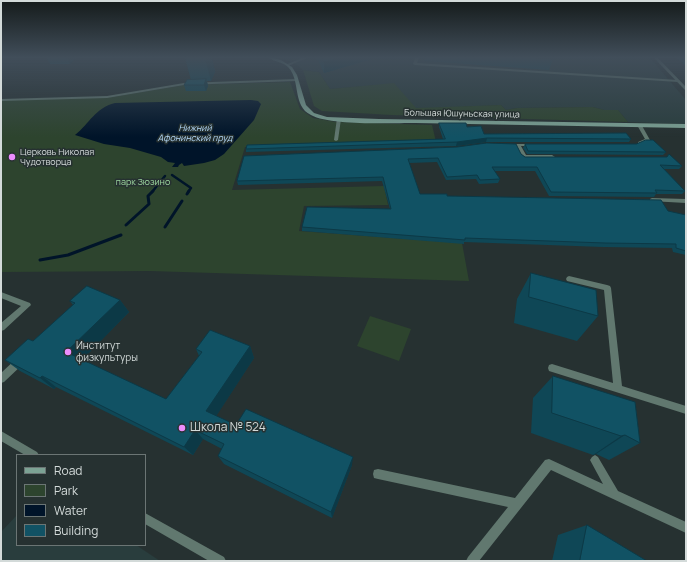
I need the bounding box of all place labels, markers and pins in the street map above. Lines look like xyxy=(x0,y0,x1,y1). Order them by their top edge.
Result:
place label: Церковь Николая Чудотворца xyxy=(20,147,94,168)
marker: Церковь Николая Чудотворца xyxy=(7,152,17,162)
place label: Институт физкультуры xyxy=(76,340,138,364)
marker: Институт физкультуры xyxy=(63,347,73,357)
place label: Школа № 524 xyxy=(190,421,266,435)
marker: Школа № 524 xyxy=(177,423,187,433)

